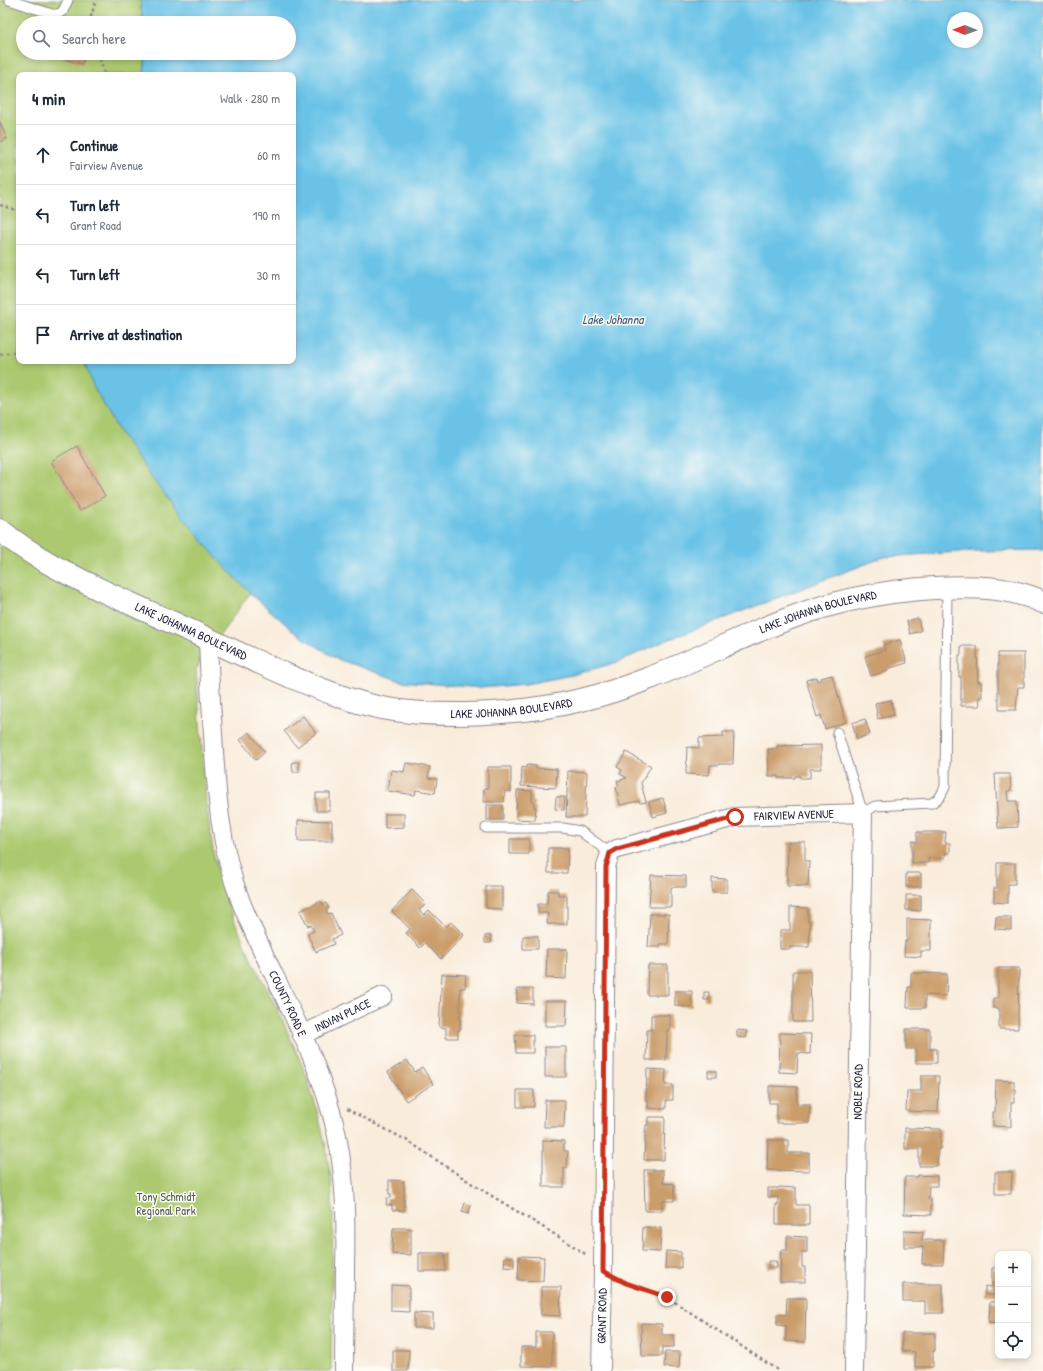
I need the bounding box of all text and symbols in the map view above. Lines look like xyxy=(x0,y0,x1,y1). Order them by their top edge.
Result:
north arrow xyxy=(947,12,983,48)
search box xyxy=(16,16,296,60)
icon: search xyxy=(30,27,52,49)
text: Search here xyxy=(62,28,126,49)
text: 4 min xyxy=(32,87,65,110)
text: Walk · 280 m xyxy=(220,89,280,107)
text: Continue xyxy=(70,135,118,156)
icon: ahead xyxy=(32,144,54,166)
text: 60 m xyxy=(257,146,280,164)
text: Fairview Avenue xyxy=(70,156,143,174)
text: Turn left xyxy=(70,195,120,216)
icon: left xyxy=(32,204,54,226)
text: 190 m xyxy=(253,206,280,224)
text: Grant Road xyxy=(70,216,121,234)
icon: left xyxy=(32,264,54,286)
text: Turn left xyxy=(70,264,120,285)
text: 30 m xyxy=(257,266,280,284)
water label: Lake Johanna xyxy=(583,310,645,328)
icon: arrive xyxy=(32,324,54,346)
text: Arrive at destination xyxy=(70,324,182,345)
street label: LAKE JOHANNA BOULEVARD xyxy=(757,586,878,637)
street label: LAKE JOHANNA BOULEVARD xyxy=(133,598,250,664)
street label: LAKE JOHANNA BOULEVARD xyxy=(451,693,574,722)
street label: FAIRVIEW AVENUE xyxy=(753,805,835,824)
route start xyxy=(726,808,744,826)
street label: COUNTY ROAD E xyxy=(265,967,311,1040)
street label: INDIAN PLACE xyxy=(311,994,374,1036)
street label: NOBLE ROAD xyxy=(849,1064,866,1120)
park label: Tony Schmidt Regional Park xyxy=(136,1188,196,1219)
map controls xyxy=(995,1251,1031,1359)
button: + xyxy=(995,1251,1031,1287)
button: − xyxy=(995,1287,1031,1323)
street label: GRANT ROAD xyxy=(593,1288,611,1344)
route end xyxy=(658,1288,676,1306)
button: locate xyxy=(995,1323,1031,1359)

